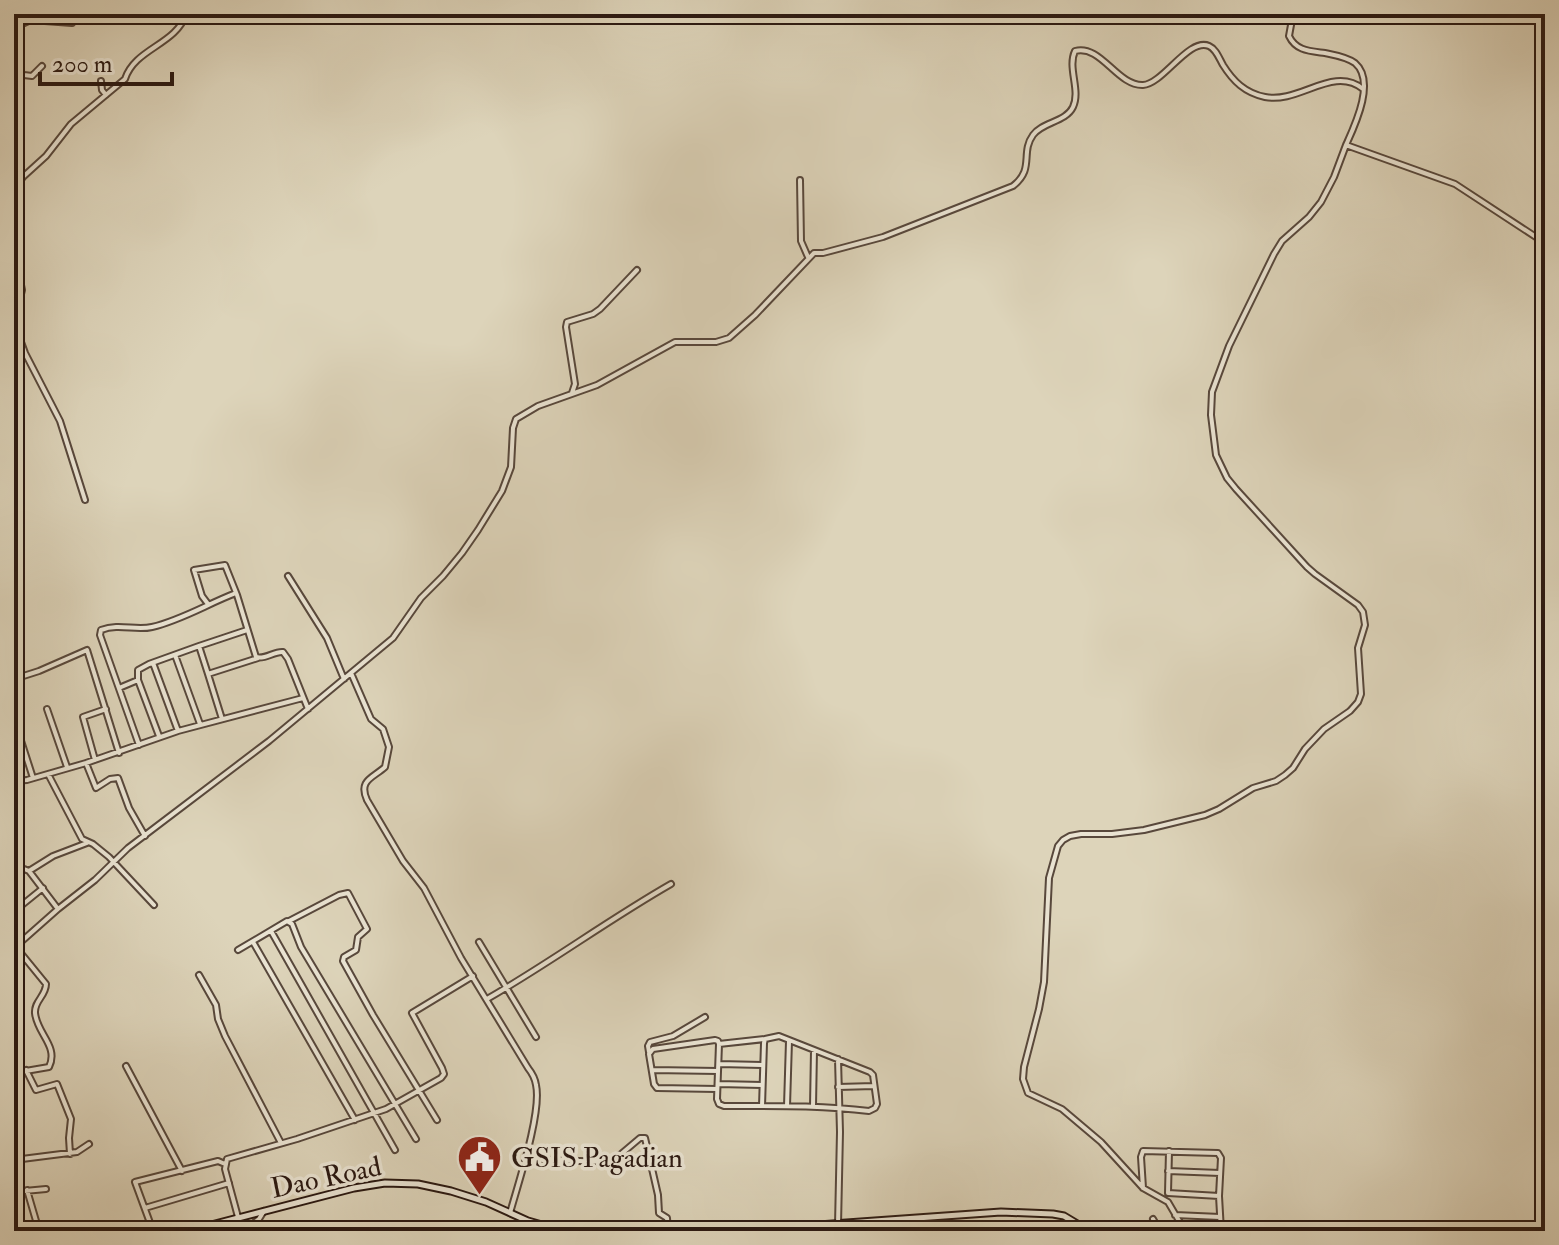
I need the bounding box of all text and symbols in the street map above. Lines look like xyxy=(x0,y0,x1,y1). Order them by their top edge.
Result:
scale bar xyxy=(40,36,172,86)
text: 200 m xyxy=(52,49,113,80)
public building icon: GSIS Pagadian xyxy=(456,1134,504,1197)
place label: GSIS Pagadian xyxy=(511,1141,683,1176)
street label: Dao Road xyxy=(267,1149,385,1207)

